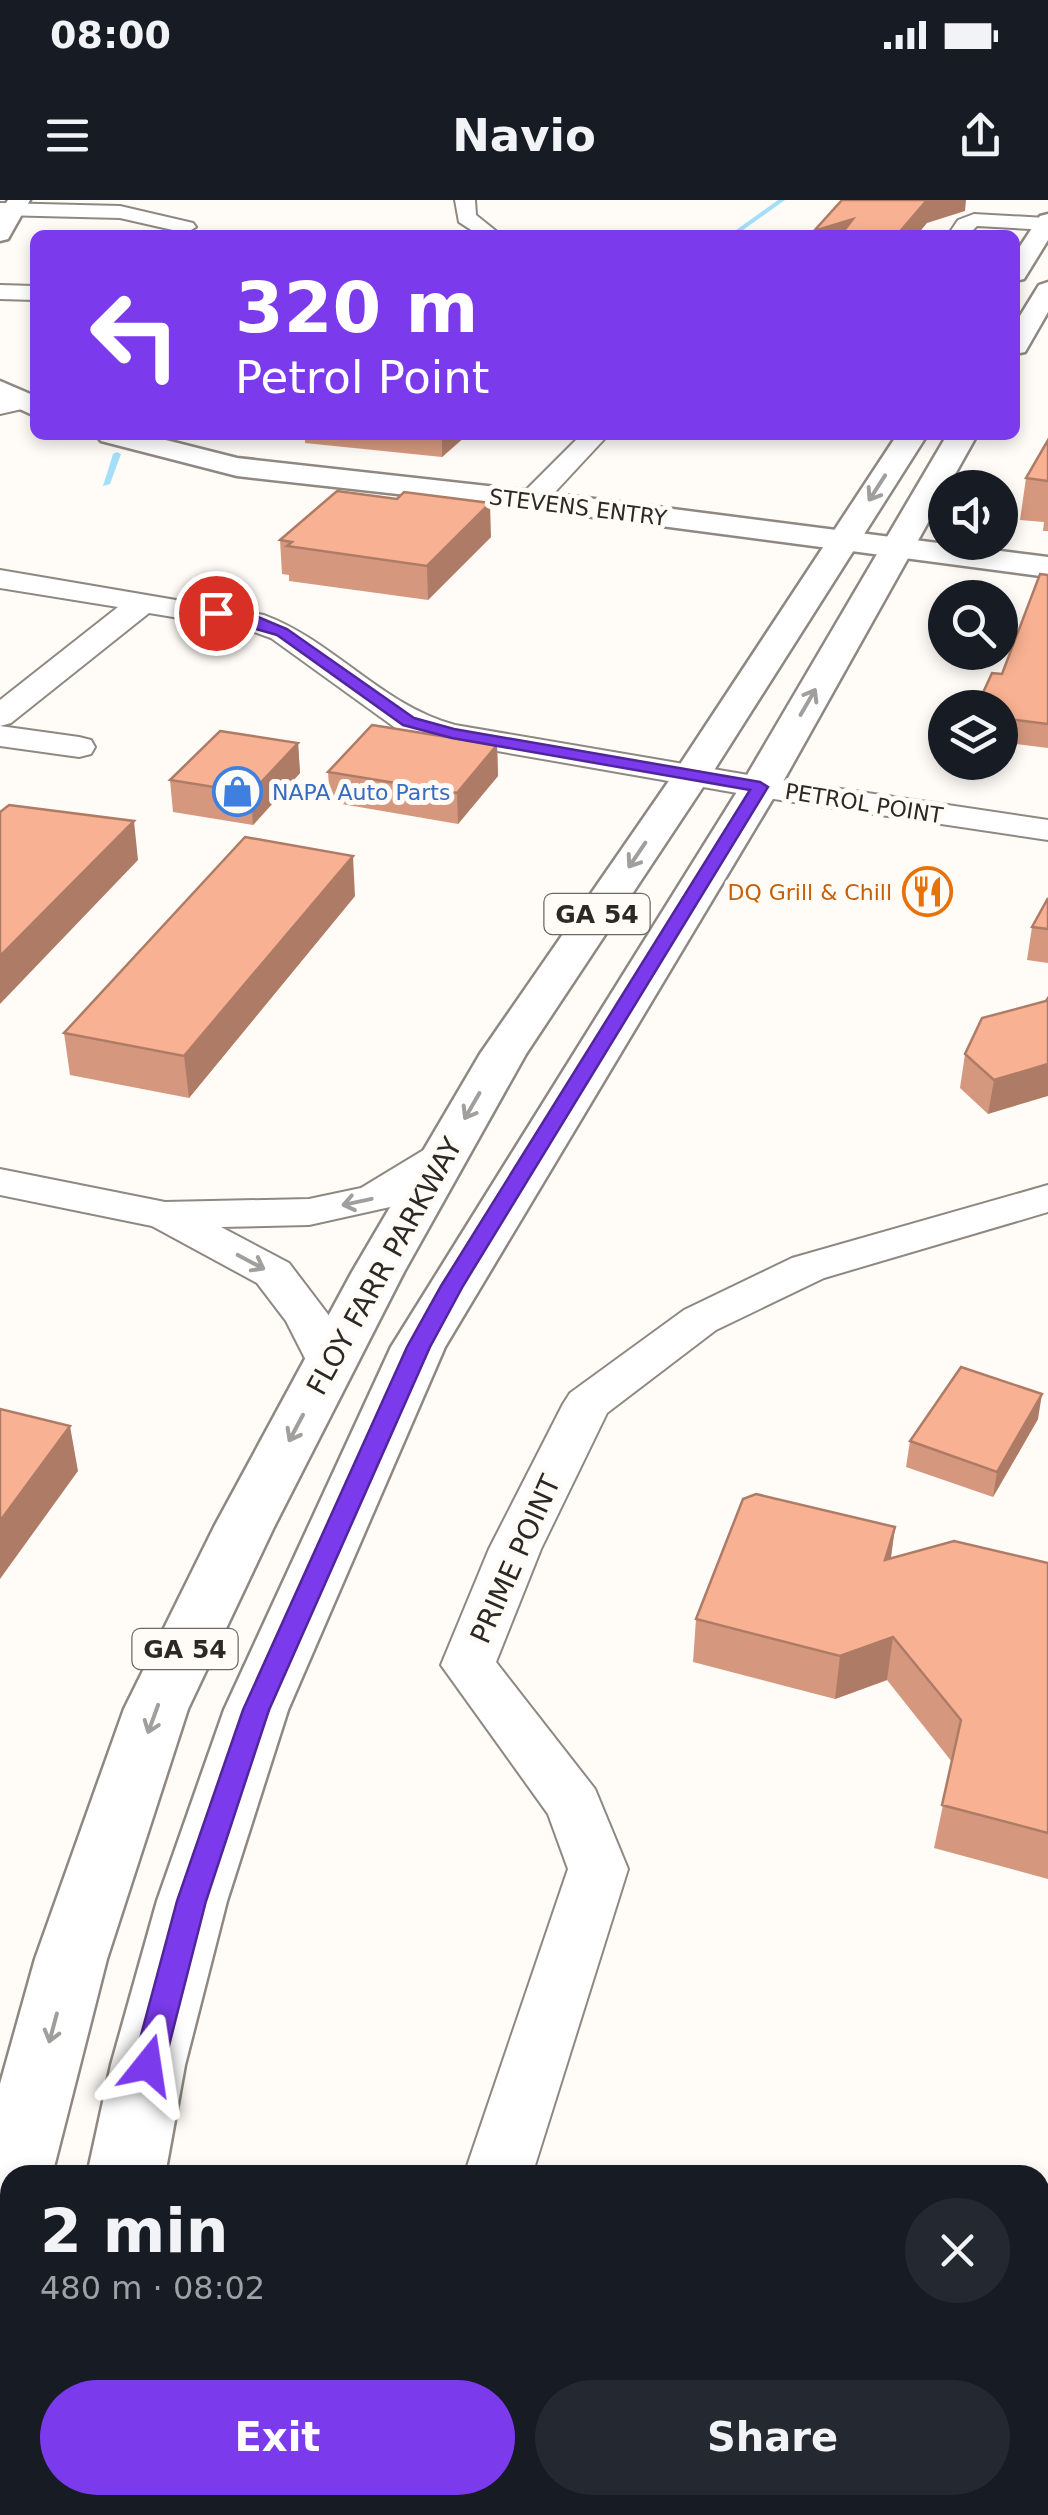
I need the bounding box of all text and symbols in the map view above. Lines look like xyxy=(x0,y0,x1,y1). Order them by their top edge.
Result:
text: 08:00 xyxy=(50,13,171,57)
icon: menu xyxy=(40,108,95,163)
icon: share xyxy=(953,108,1008,163)
text: Navio xyxy=(452,109,596,162)
text: 320 m xyxy=(235,267,478,349)
icon: left xyxy=(70,270,200,400)
text: Petrol Point xyxy=(235,351,489,404)
map controls xyxy=(928,470,1018,780)
button: sound xyxy=(928,470,1018,560)
one-way arrow xyxy=(867,474,888,502)
street label: STEVENS ENTRY xyxy=(488,484,669,531)
pin xyxy=(174,571,259,656)
button: search xyxy=(928,580,1018,670)
icon: arrive xyxy=(189,586,244,641)
one-way arrow xyxy=(799,688,819,717)
button: layers xyxy=(928,690,1018,780)
shop icon: NAPA Auto Parts xyxy=(211,766,263,818)
street label: PETROL POINT xyxy=(783,779,945,828)
place label: NAPA Auto Parts xyxy=(272,780,450,805)
one-way arrow xyxy=(627,841,648,869)
restaurant icon: DQ Grill & Chill xyxy=(901,866,953,918)
place label: DQ Grill & Chill xyxy=(728,880,892,905)
road number: GA 54 xyxy=(544,894,650,934)
one-way arrow xyxy=(462,1091,482,1120)
street label: FLOY FARR PARKWAY xyxy=(300,1131,469,1401)
one-way arrow xyxy=(341,1194,373,1212)
one-way arrow xyxy=(236,1253,265,1272)
one-way arrow xyxy=(286,1412,305,1442)
street label: PRIME POINT xyxy=(464,1469,568,1648)
road number: GA 54 xyxy=(132,1629,238,1669)
one-way arrow xyxy=(143,1703,161,1734)
one-way arrow xyxy=(42,2012,61,2043)
position arrow xyxy=(96,2013,200,2117)
text: 2 min xyxy=(40,2196,228,2266)
button: close xyxy=(905,2198,1010,2303)
text: 480 m · 08:02 xyxy=(40,2269,265,2307)
button: Exit xyxy=(40,2380,515,2495)
button: Share xyxy=(535,2380,1010,2495)

